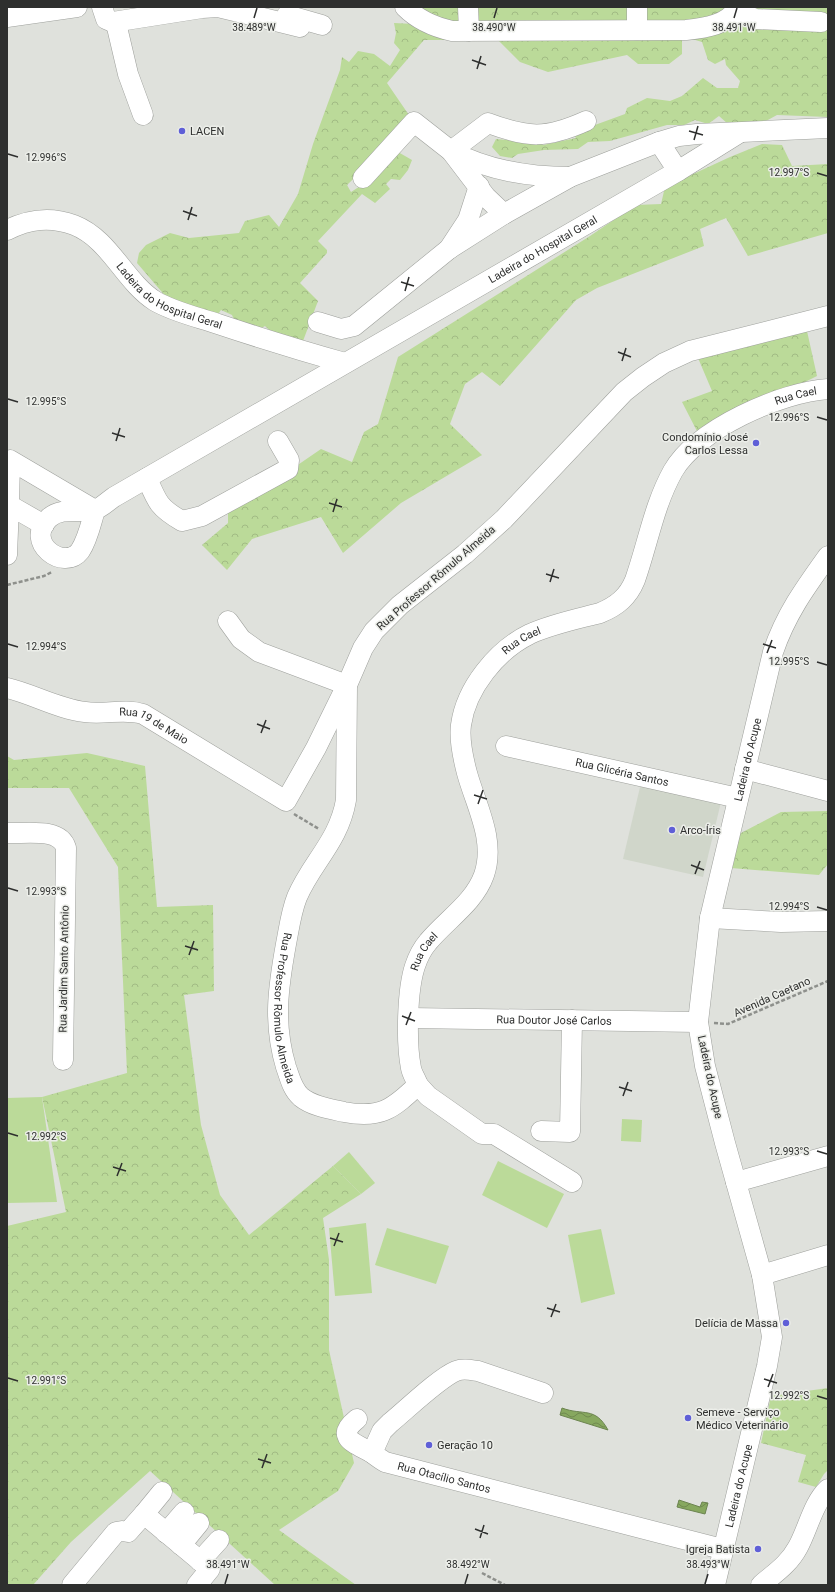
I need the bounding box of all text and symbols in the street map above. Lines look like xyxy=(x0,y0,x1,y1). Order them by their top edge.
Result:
text: 38.489°W xyxy=(232,22,276,33)
text: 38.490°W xyxy=(472,22,516,33)
text: 38.491°W xyxy=(712,22,756,33)
place label: LACEN xyxy=(190,125,224,138)
marker: LACEN xyxy=(177,126,187,136)
text: 12.996°S xyxy=(26,152,66,163)
text: 12.997°S xyxy=(769,167,809,178)
street label: Ladeira do Hospital Geral xyxy=(486,213,599,286)
street label: Ladeira do Hospital Geral xyxy=(114,260,224,331)
street label: Rua Cael xyxy=(773,384,818,407)
text: 12.995°S xyxy=(26,396,66,407)
text: 12.996°S xyxy=(769,412,809,423)
place label: Condomínio José Carlos Lessa xyxy=(662,431,748,457)
marker: Condomínio José Carlos Lessa xyxy=(751,438,761,448)
street label: Rua Professor Rômulo Almeida xyxy=(374,523,498,633)
street label: Rua Cael xyxy=(499,624,542,657)
text: 12.994°S xyxy=(26,641,66,652)
text: 12.995°S xyxy=(769,656,809,667)
street label: Rua 19 de Maio xyxy=(119,705,191,747)
street label: Ladeira do Acupe xyxy=(731,716,764,803)
street label: Rua Glicéria Santos xyxy=(574,755,670,789)
place label: Arco-Íris xyxy=(680,824,721,837)
marker: Arco-Íris xyxy=(667,825,677,835)
text: 12.993°S xyxy=(26,886,66,897)
text: 12.994°S xyxy=(769,901,809,912)
street label: Rua Jardim Santo Antônio xyxy=(56,905,72,1033)
street label: Rua Cael xyxy=(407,929,440,972)
street label: Rua Professor Rômulo Almeida xyxy=(271,932,298,1085)
street label: Avenida Caetano xyxy=(732,974,812,1020)
street label: Rua Doutor José Carlos xyxy=(496,1013,612,1027)
street label: Ladeira do Acupe xyxy=(695,1034,725,1120)
text: 12.992°S xyxy=(26,1131,66,1142)
text: 12.993°S xyxy=(769,1146,809,1157)
place label: Delícia de Massa xyxy=(695,1317,778,1330)
marker: Delícia de Massa xyxy=(781,1318,791,1328)
text: 12.991°S xyxy=(26,1375,66,1386)
text: 12.992°S xyxy=(769,1390,809,1401)
place label: Semeve - Serviço Médico Veterinário xyxy=(696,1406,788,1432)
marker: Semeve - Serviço Médico Veterinário xyxy=(683,1413,693,1423)
place label: Geração 10 xyxy=(437,1439,493,1452)
marker: Geração 10 xyxy=(424,1440,434,1450)
street label: Ladeira do Acupe xyxy=(722,1443,755,1529)
street label: Rua Otacílio Santos xyxy=(396,1459,492,1496)
place label: Igreja Batista xyxy=(686,1543,750,1556)
marker: Igreja Batista xyxy=(753,1544,763,1554)
text: 38.491°W xyxy=(206,1559,250,1570)
text: 38.492°W xyxy=(446,1559,490,1570)
text: 38.493°W xyxy=(686,1559,730,1570)

